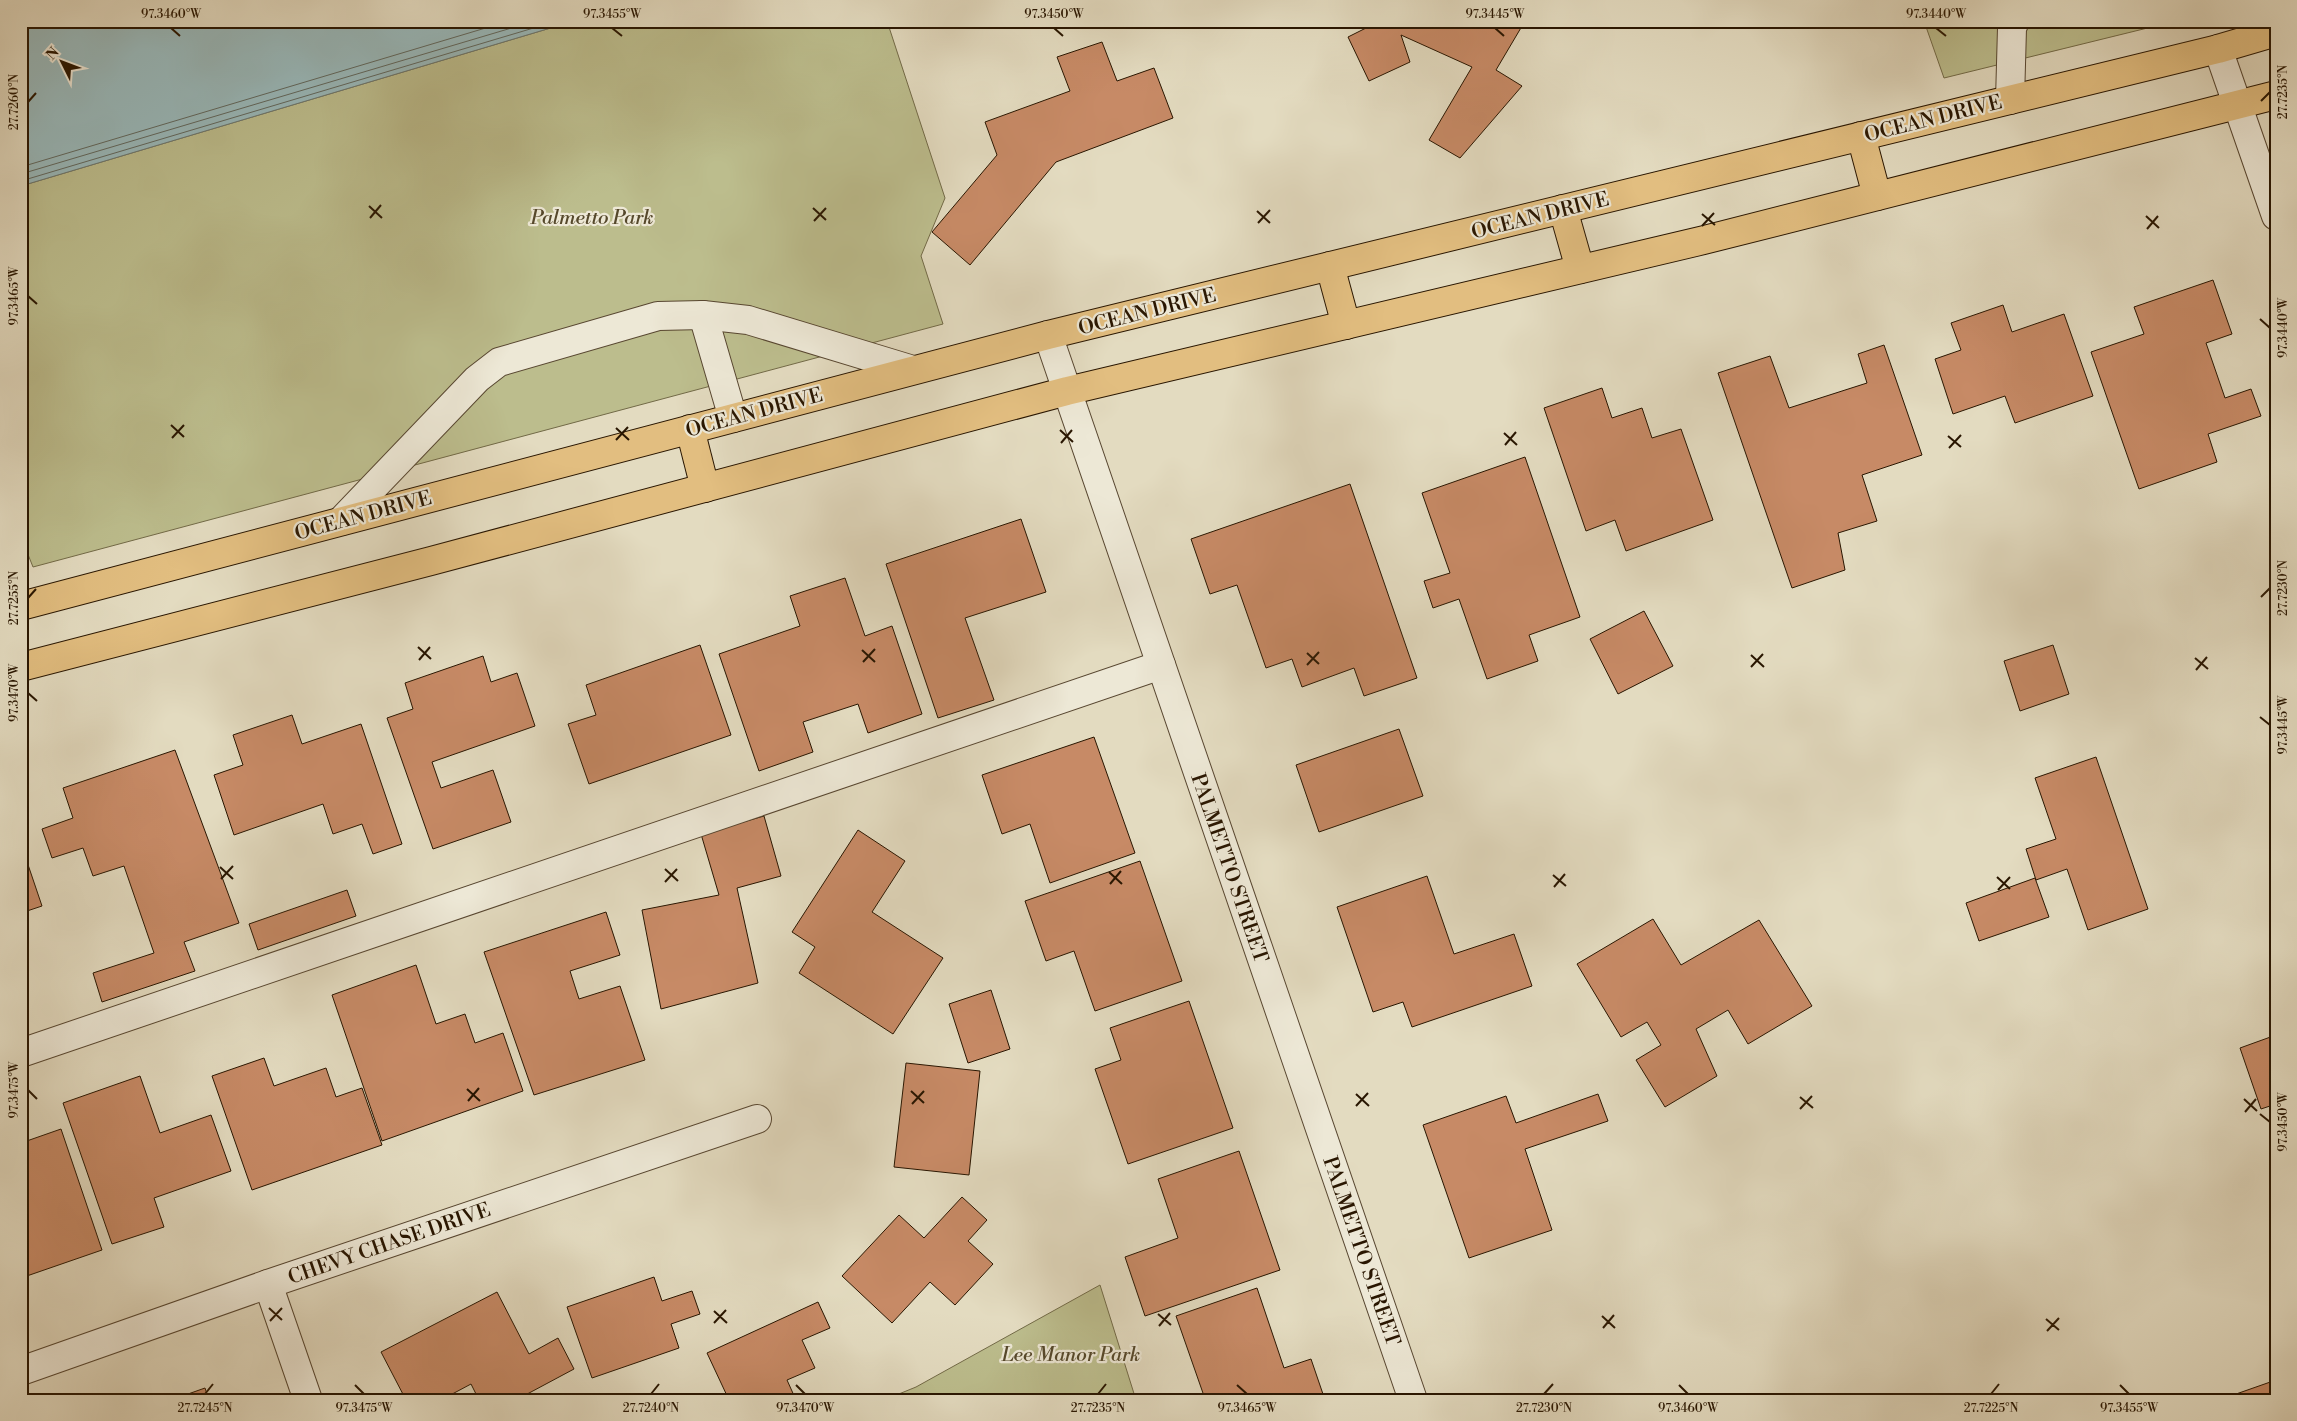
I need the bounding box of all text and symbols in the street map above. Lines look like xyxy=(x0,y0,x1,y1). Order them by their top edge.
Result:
text: 97.3460°W xyxy=(141,7,202,22)
text: 97.3455°W xyxy=(583,7,642,22)
text: 97.3450°W xyxy=(1024,7,1085,22)
text: 97.3445°W xyxy=(1466,7,1526,22)
text: 97.3440°W xyxy=(1906,7,1967,22)
north arrow xyxy=(38,38,88,88)
text: N xyxy=(43,44,63,64)
text: 27.7235°N xyxy=(2276,65,2291,119)
text: 27.7260°N xyxy=(7,74,22,130)
street label: OCEAN DRIVE xyxy=(1862,90,2005,149)
street label: OCEAN DRIVE xyxy=(1469,187,1612,246)
park label: Palmetto Park xyxy=(529,206,654,231)
text: 97.3465°W xyxy=(7,265,22,325)
street label: OCEAN DRIVE xyxy=(1076,283,1219,342)
text: 97.3440°W xyxy=(2276,297,2291,358)
street label: OCEAN DRIVE xyxy=(683,383,826,444)
street label: OCEAN DRIVE xyxy=(292,486,435,547)
text: 27.7230°N xyxy=(2276,560,2291,616)
text: 27.7255°N xyxy=(7,571,22,625)
text: 97.3470°W xyxy=(7,663,22,722)
text: 97.3445°W xyxy=(2276,694,2291,754)
street label: PALMETTO STREET xyxy=(1184,770,1273,966)
text: 97.3475°W xyxy=(7,1060,22,1118)
text: 97.3450°W xyxy=(2276,1091,2291,1152)
street label: PALMETTO STREET xyxy=(1316,1153,1405,1349)
street label: CHEVY CHASE DRIVE xyxy=(285,1198,494,1291)
park label: Lee Manor Park xyxy=(1001,1343,1140,1368)
text: 27.7245°N xyxy=(177,1401,233,1416)
text: 97.3475°W xyxy=(336,1401,394,1416)
text: 27.7240°N xyxy=(623,1401,679,1416)
text: 97.3470°W xyxy=(776,1401,835,1416)
text: 27.7235°N xyxy=(1071,1401,1125,1416)
text: 97.3465°W xyxy=(1218,1401,1278,1416)
text: 27.7230°N xyxy=(1516,1401,1572,1416)
text: 97.3460°W xyxy=(1658,1401,1719,1416)
text: 27.7225°N xyxy=(1964,1401,2018,1416)
text: 97.3455°W xyxy=(2100,1401,2159,1416)

